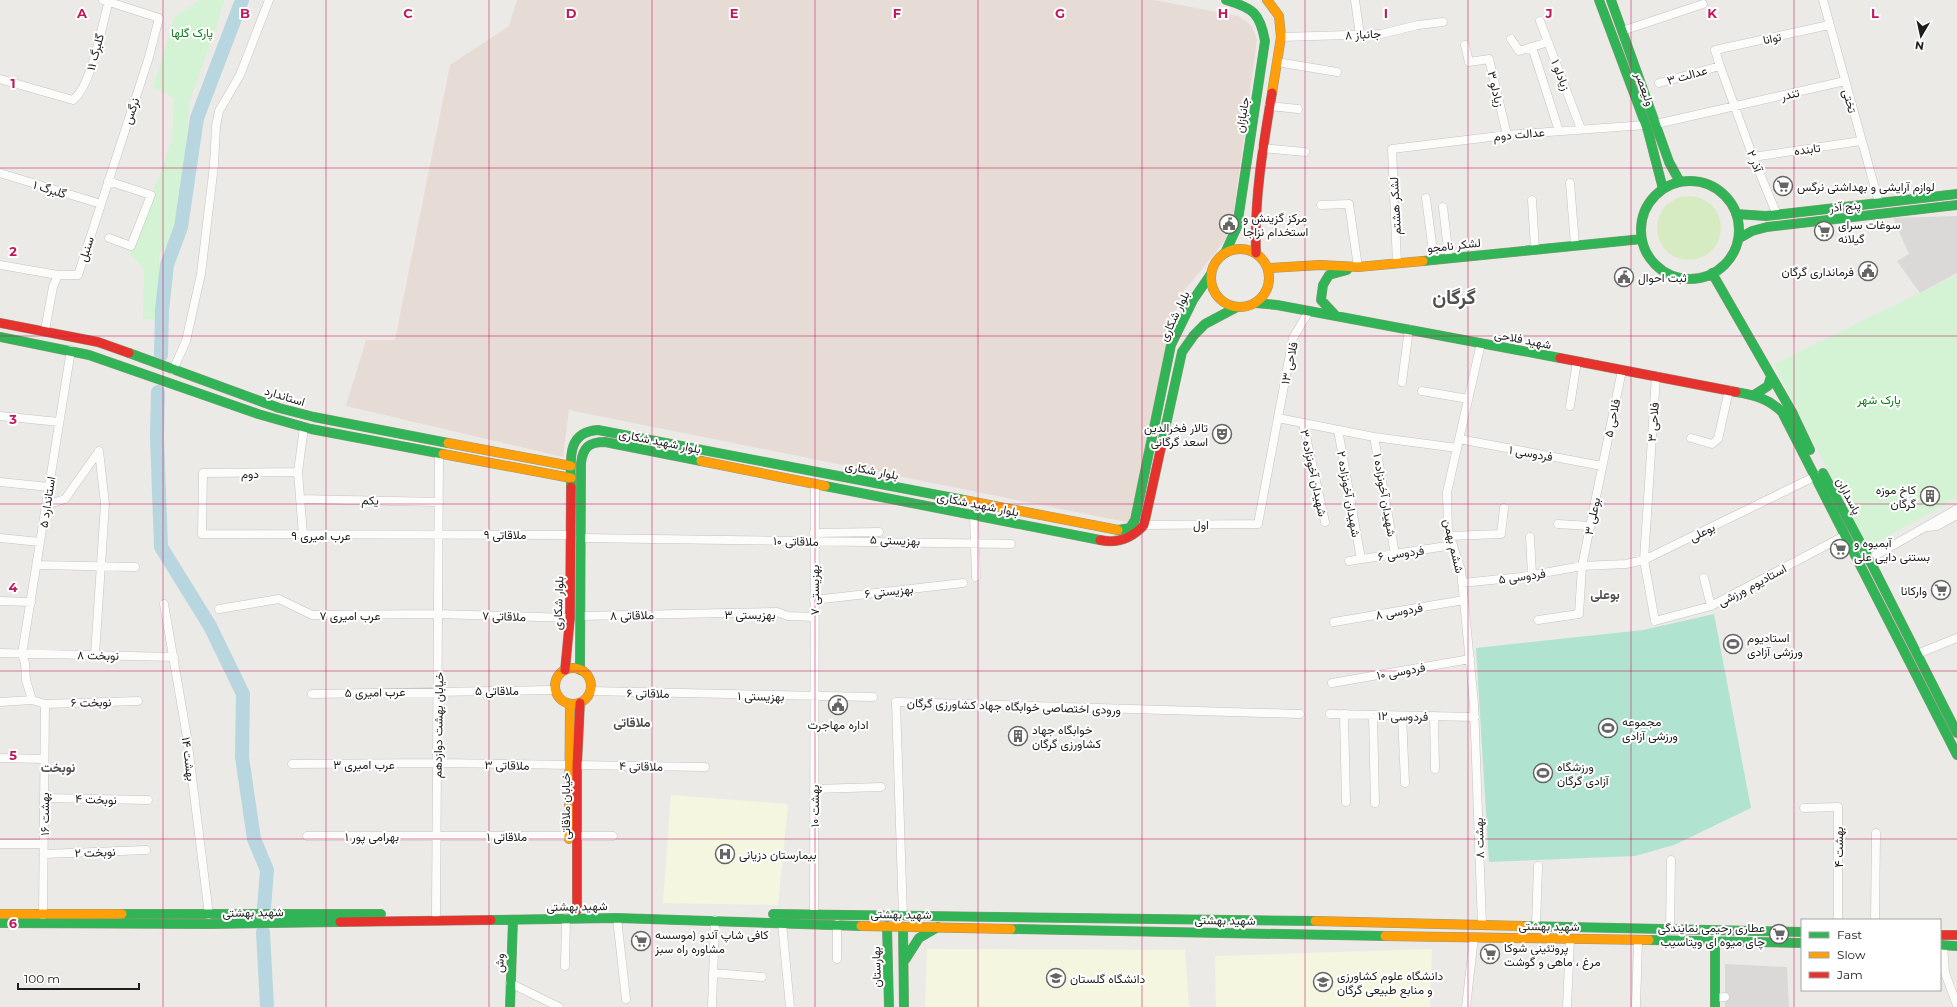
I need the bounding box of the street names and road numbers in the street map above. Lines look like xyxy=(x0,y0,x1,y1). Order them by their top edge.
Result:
street label: جانباز ۸ xyxy=(1345,26,1382,43)
street label: توانا xyxy=(1761,29,1783,48)
street label: گلبرگ ۱۱ xyxy=(83,32,108,72)
street label: زیادلو ۱ xyxy=(1547,57,1574,93)
street label: عدالت ۳ xyxy=(1665,62,1709,88)
street label: زیادلو ۳ xyxy=(1484,69,1507,109)
street label: ولیعصر xyxy=(1631,69,1658,108)
street label: تندر xyxy=(1778,85,1801,105)
street label: تختی xyxy=(1839,87,1860,115)
street label: نرگس xyxy=(120,96,143,127)
street label: جانبازان xyxy=(1232,96,1253,134)
street label: عدالت دوم xyxy=(1493,124,1545,145)
street label: تابنده xyxy=(1793,140,1821,158)
street label: ۲ آذر xyxy=(1743,148,1766,175)
street label: گلبرگ ۱ xyxy=(31,177,68,202)
street label: لشکر هشتم xyxy=(1386,177,1405,235)
street label: پنج آذر xyxy=(1827,197,1862,217)
street label: سنبل xyxy=(75,234,98,264)
street label: لشکر نامجو xyxy=(1426,235,1482,256)
street label: بلوار شکاری xyxy=(1155,288,1193,344)
street label: شهید فلاحی xyxy=(1493,326,1553,353)
street label: ۱۳ فلاحی xyxy=(1277,340,1302,386)
street label: استاندارد xyxy=(263,383,307,410)
street label: ۵ فلاحی xyxy=(1601,397,1624,439)
street label: ۳ فلاحی xyxy=(1644,402,1663,442)
street label: بلوار شهید شکاری xyxy=(617,426,702,457)
street label: ۳ شهیدان آخونزاده xyxy=(1296,428,1331,518)
street label: ۱ فردوسی xyxy=(1508,442,1554,465)
street label: ۲ شهیدان آخونزاده xyxy=(1333,450,1364,538)
street label: ۱ شهیدان آخونزاده xyxy=(1369,452,1400,538)
street label: بلوار شکاری xyxy=(844,457,900,484)
street label: دوم xyxy=(241,466,259,482)
street label: ۵ استاندارد xyxy=(36,475,59,529)
street label: پاسداران xyxy=(1832,475,1865,518)
street label: بلوار شهید شکاری xyxy=(935,489,1020,520)
street label: یکم xyxy=(361,492,379,509)
street label: ۳ بوعلی xyxy=(1581,496,1604,536)
street label: اول xyxy=(1193,517,1209,533)
street label: ششم بهمن xyxy=(1439,517,1468,575)
street label: بوعلی xyxy=(1687,519,1718,546)
street label: ملاقاتی ۹ xyxy=(484,527,526,543)
street label: ۹ عرب امیری xyxy=(291,528,351,544)
street label: ۵ بهزیستی xyxy=(870,532,920,549)
street label: ۱۰ ملاقاتی xyxy=(773,533,819,550)
street label: ۶ فردوسی xyxy=(1377,542,1425,565)
street label: استادیوم ورزشی xyxy=(1715,561,1789,610)
street label: ۷ بهزیستی xyxy=(807,565,823,615)
street label: ۵ فردوسی xyxy=(1497,565,1547,588)
street label: بلوار شکاری xyxy=(550,576,567,630)
street label: بهزیستی ۶ xyxy=(864,581,914,602)
street label: ۸ فردوسی xyxy=(1374,599,1424,624)
street label: ملاقاتی ۸ xyxy=(610,607,654,624)
street label: ۳ بهزیستی xyxy=(724,607,776,623)
street label: ۷ عرب امیری xyxy=(320,608,380,624)
street label: ۷ ملاقاتی xyxy=(482,608,526,625)
street label: ۸ نوبخت xyxy=(77,647,119,664)
street label: ۱۰ فردوسی xyxy=(1375,659,1427,684)
street label: خیابان بهشت دوازدهم xyxy=(430,672,447,778)
street label: ملاقاتی ۵ xyxy=(475,683,519,699)
street label: ۵ عرب امیری xyxy=(344,684,406,701)
street label: ۶ ملاقاتی xyxy=(626,685,669,702)
street label: بهزیستی ۱ xyxy=(737,688,784,705)
street label: نوبخت ۶ xyxy=(71,694,111,711)
street label: ورودی اختصاصی خوابگاه جهاد کشاورزی گرگان xyxy=(907,695,1121,718)
street label: ۱۲ فردوسی xyxy=(1378,708,1428,725)
street label: بهشت ۱۴ xyxy=(178,736,199,782)
street label: ۳ عرب امیری xyxy=(333,757,395,773)
street label: ملاقاتی ۳ xyxy=(484,757,530,774)
street label: ملاقاتی ۴ xyxy=(619,758,663,775)
street label: خیابان ملاقاتی xyxy=(558,772,574,840)
street label: بهشت ۱۰ xyxy=(807,785,823,827)
street label: ۴ نوبخت xyxy=(75,791,117,808)
street label: ۱۶ بهشت xyxy=(37,792,53,836)
street label: ۸ بهشت xyxy=(1471,817,1488,859)
street label: ۴ بهشت xyxy=(1831,827,1847,867)
street label: ۱ بهرامی پور xyxy=(345,829,399,845)
street label: ملاقاتی ۱ xyxy=(487,829,527,845)
street label: ۲ نوبخت xyxy=(74,844,116,861)
street label: شهید بهشتی xyxy=(546,898,608,915)
street label: شهید بهشتی xyxy=(222,904,284,921)
street label: شهید بهشتی xyxy=(870,906,932,923)
street label: شهید بهشتی xyxy=(1194,912,1256,929)
street label: شهید بهشتی xyxy=(1518,918,1580,935)
street label: بهارستان xyxy=(868,946,885,988)
street label: وش xyxy=(491,953,508,973)

